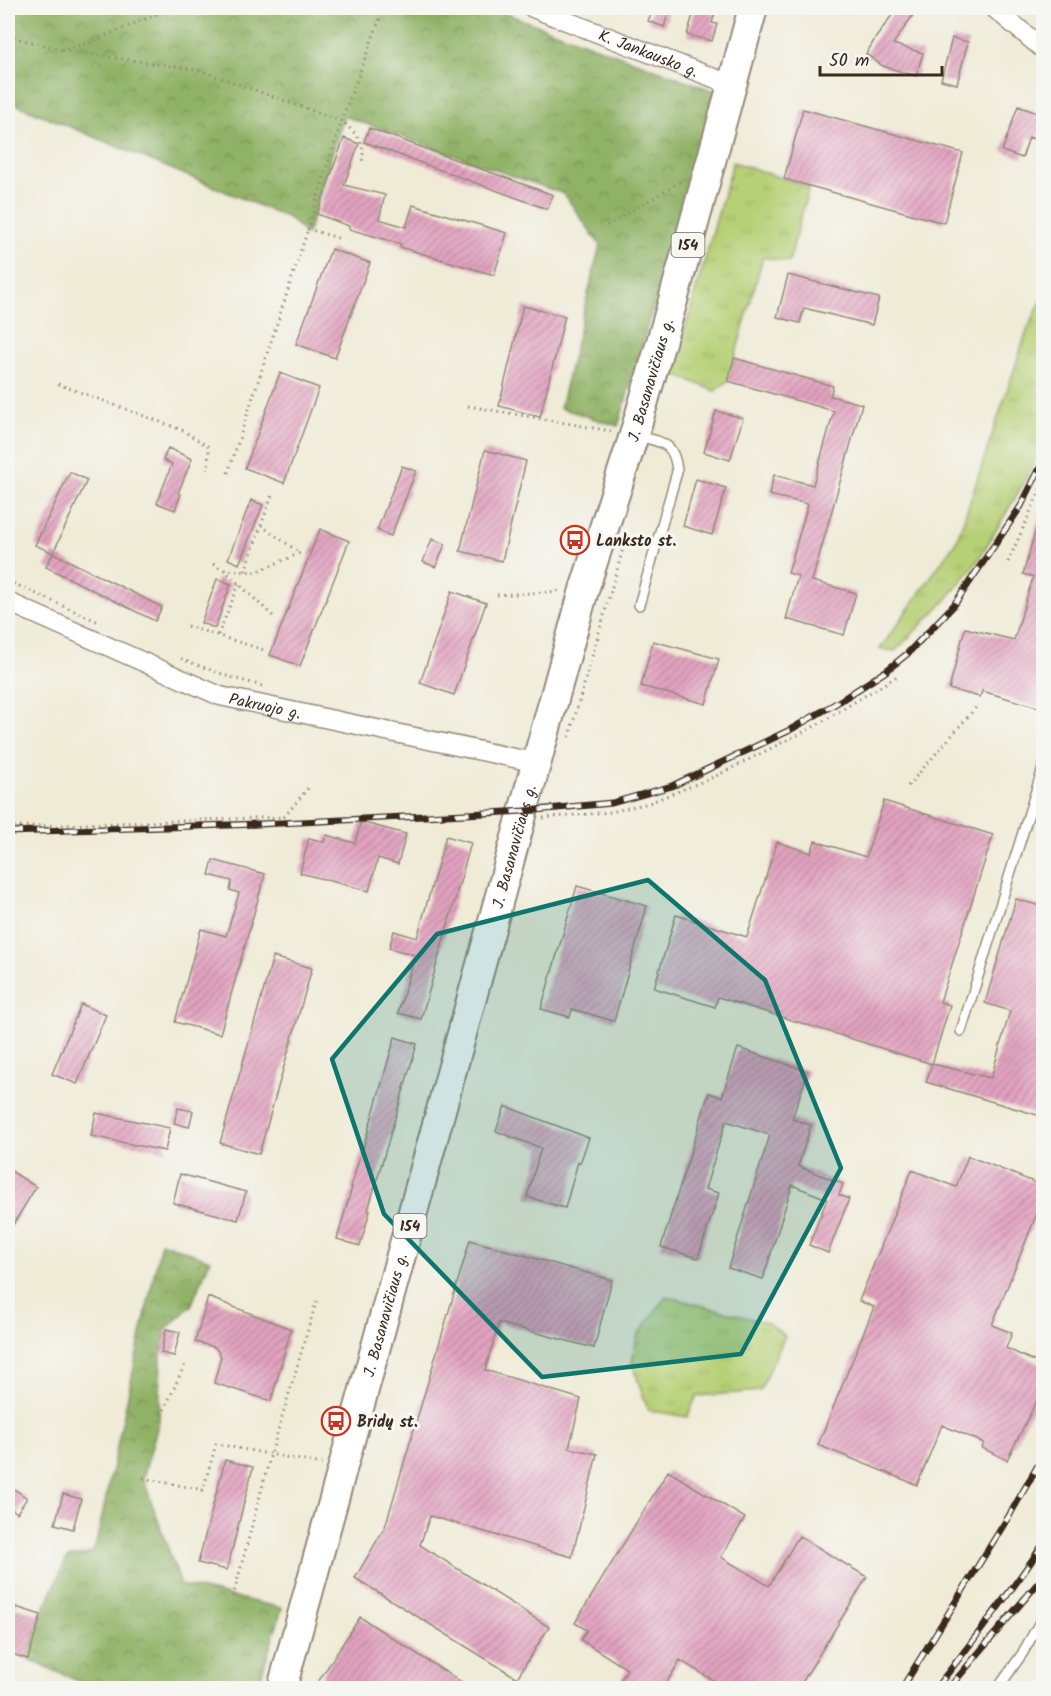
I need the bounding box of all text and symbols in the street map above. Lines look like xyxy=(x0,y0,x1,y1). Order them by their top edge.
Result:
street label: K. Jankausko g. xyxy=(594,23,702,85)
scale bar xyxy=(820,39,942,77)
text: 50 m xyxy=(829,47,869,76)
road number: 154 xyxy=(672,233,704,257)
street label: J. Basanavičiaus g. xyxy=(622,316,681,445)
bus stop icon: Lanksto st. xyxy=(559,524,591,556)
place label: Lanksto st. xyxy=(596,529,676,554)
street label: Pakruojo g. xyxy=(226,687,303,727)
street label: J. Basanavičiaus g. xyxy=(486,782,544,911)
road number: 154 xyxy=(394,1214,426,1238)
street label: J. Basanavičiaus g. xyxy=(357,1251,415,1380)
bus stop icon: Bridų st. xyxy=(320,1405,352,1437)
place label: Bridų st. xyxy=(357,1410,418,1435)

